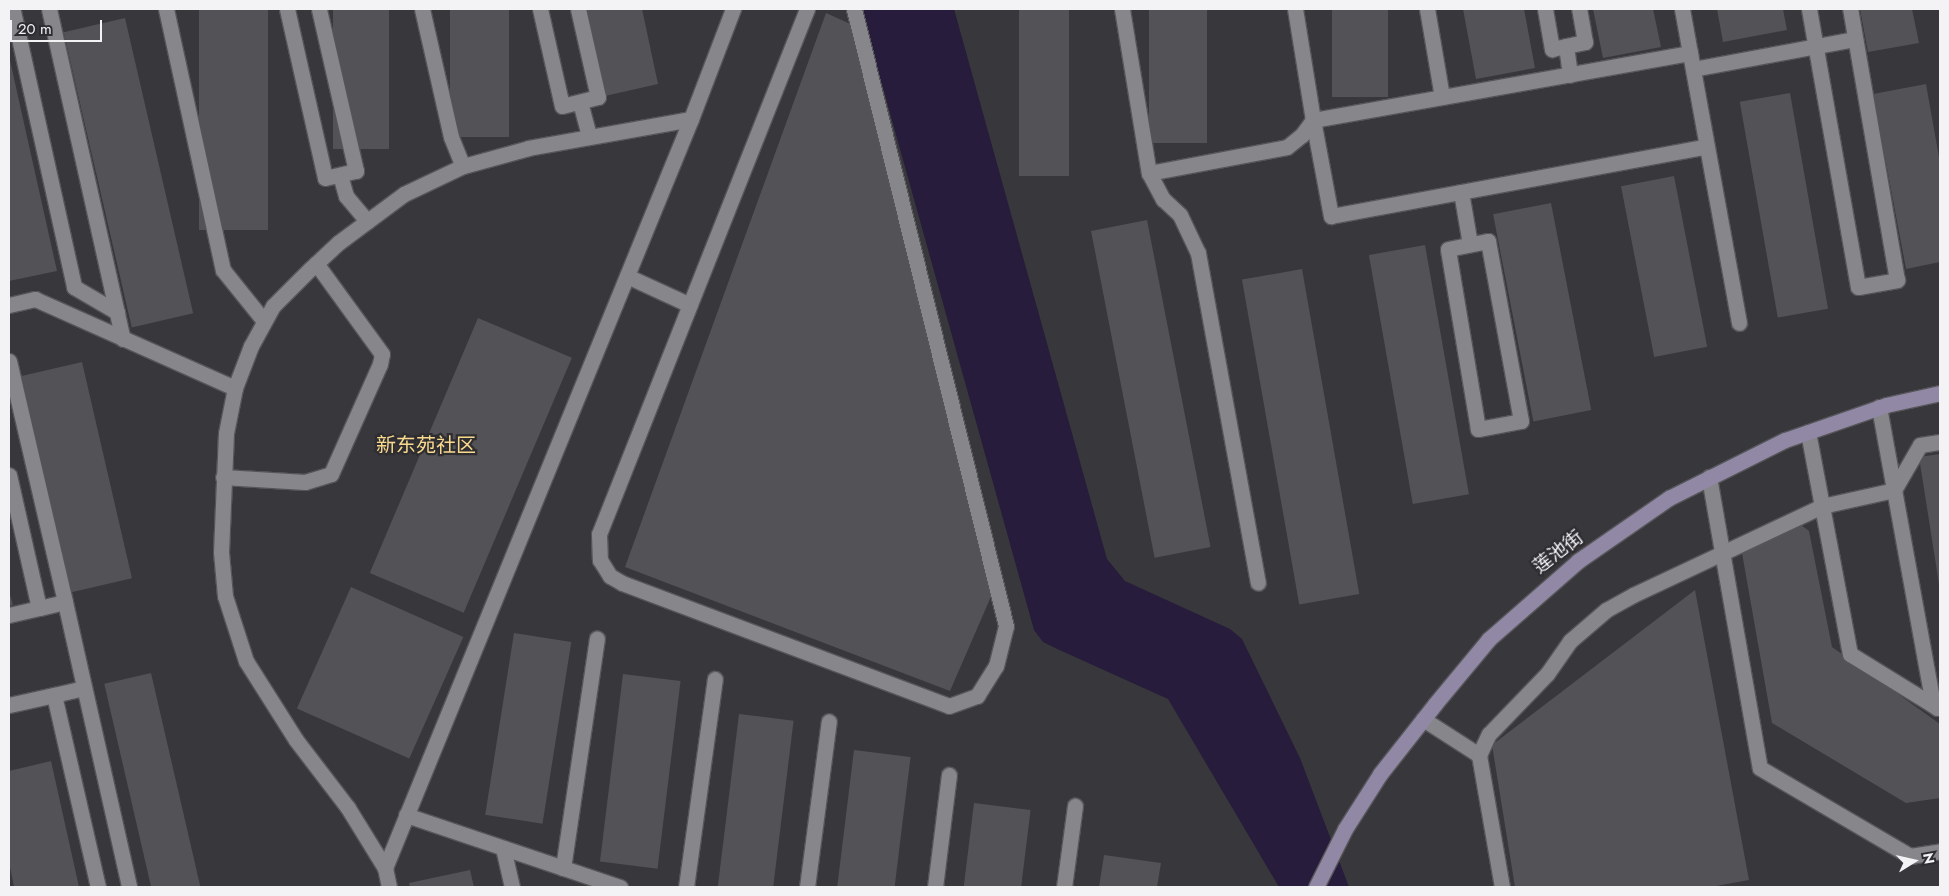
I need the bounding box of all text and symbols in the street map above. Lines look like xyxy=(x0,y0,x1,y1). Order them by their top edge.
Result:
scale bar xyxy=(12,10,105,42)
text: 20 m xyxy=(18,18,52,40)
district label: 新东苑社区 xyxy=(376,433,476,457)
street label: 莲池街 xyxy=(1529,525,1587,579)
north arrow xyxy=(1889,836,1939,886)
text: N xyxy=(1918,851,1940,866)

